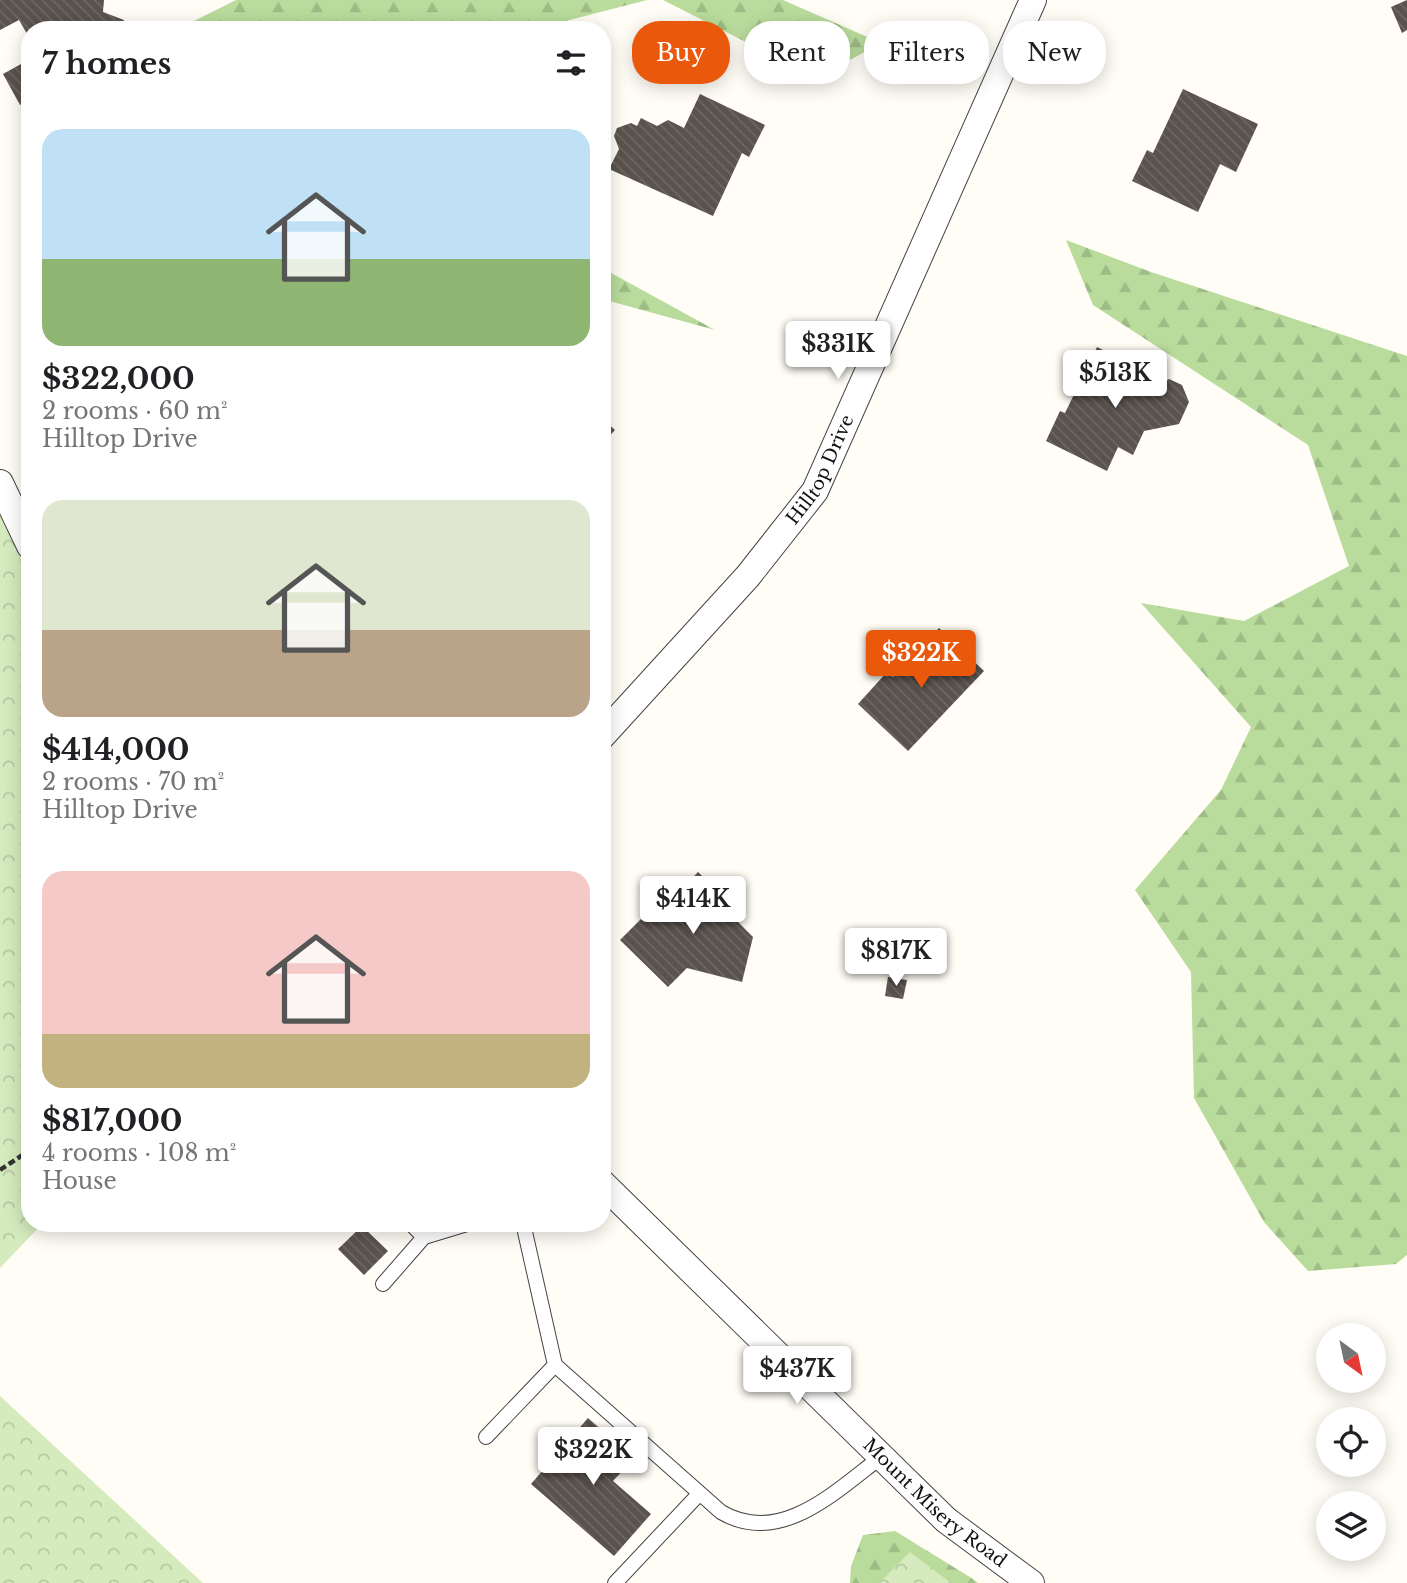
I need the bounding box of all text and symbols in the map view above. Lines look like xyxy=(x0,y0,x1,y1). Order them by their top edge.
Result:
chip: Buy xyxy=(632,21,730,84)
chip: Rent xyxy=(744,21,850,84)
chip: Filters xyxy=(864,21,989,84)
chip: New xyxy=(1003,21,1106,84)
icon: filters xyxy=(552,44,590,82)
text: 7 homes xyxy=(42,45,171,82)
icon: home xyxy=(253,174,379,300)
pin: $331K xyxy=(789,322,887,381)
text: $331K xyxy=(801,330,875,358)
pin: $513K xyxy=(1066,350,1164,410)
text: $513K xyxy=(1079,359,1151,387)
text: $322,000 xyxy=(42,360,195,397)
text: 2 rooms · 60 m² xyxy=(42,397,228,425)
street label: Hilltop Drive xyxy=(782,411,858,529)
text: Hilltop Drive xyxy=(42,425,198,453)
icon: home xyxy=(253,545,379,671)
pin: $322K xyxy=(872,630,970,690)
text: $322K xyxy=(882,639,960,667)
text: $414,000 xyxy=(42,731,189,768)
text: 2 rooms · 70 m² xyxy=(42,768,224,796)
text: Hilltop Drive xyxy=(42,796,198,824)
pin: $414K xyxy=(644,876,742,936)
text: $414K xyxy=(656,885,730,913)
icon: home xyxy=(253,916,379,1042)
pin: $817K xyxy=(847,928,945,988)
text: $817K xyxy=(861,937,931,965)
text: $817,000 xyxy=(42,1102,182,1139)
text: 4 rooms · 108 m² xyxy=(42,1139,236,1167)
text: House xyxy=(42,1167,117,1195)
north arrow xyxy=(1316,1323,1386,1393)
map controls xyxy=(1316,1323,1386,1561)
pin: $437K xyxy=(748,1346,846,1406)
text: $437K xyxy=(759,1355,835,1383)
button: locate xyxy=(1316,1407,1386,1477)
pin: $322K xyxy=(544,1428,642,1487)
street label: Mount Misery Road xyxy=(858,1434,1011,1572)
text: $322K xyxy=(554,1436,632,1464)
button: layers xyxy=(1316,1491,1386,1561)

